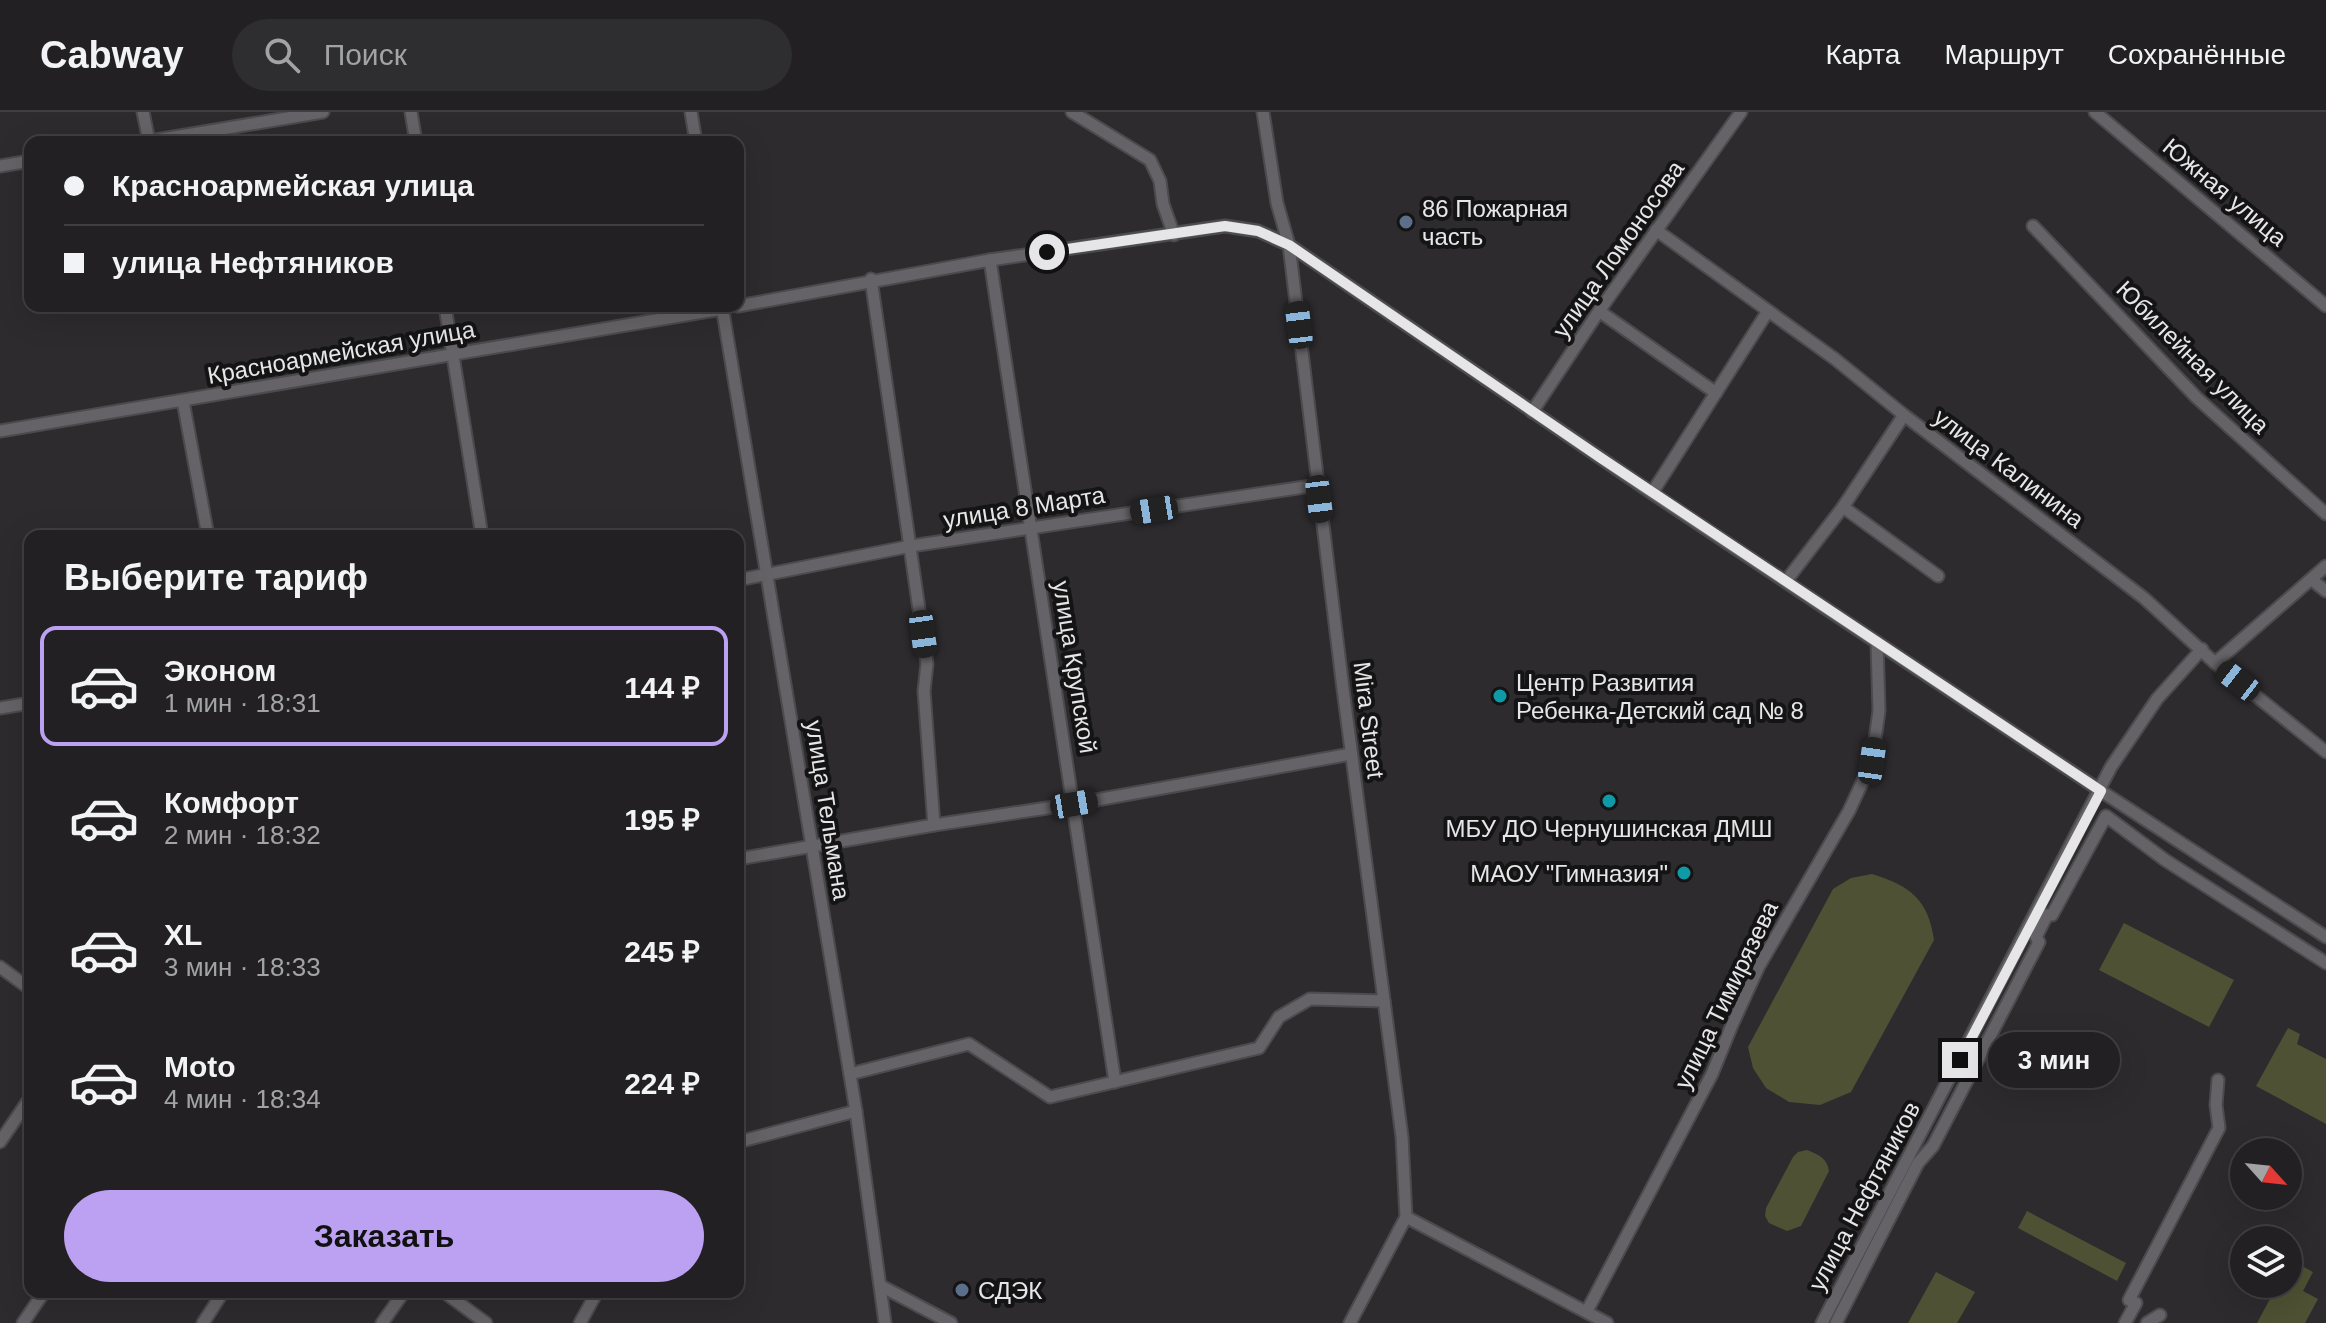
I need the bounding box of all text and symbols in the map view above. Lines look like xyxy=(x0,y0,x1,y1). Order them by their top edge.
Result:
search box xyxy=(232,19,792,91)
icon: search xyxy=(260,33,304,77)
text: Cabway xyxy=(40,34,184,76)
text: Поиск xyxy=(324,38,407,71)
text: Карта xyxy=(1825,39,1900,70)
text: Маршрут xyxy=(1944,39,2064,70)
text: Сохранённые xyxy=(2108,39,2286,70)
street label: Южная улица xyxy=(2158,133,2293,252)
street label: улица Ломоносова xyxy=(1547,155,1690,343)
text: Красноармейская улица xyxy=(112,169,474,202)
place label: 86 Пожарная часть xyxy=(1422,195,1568,250)
marker: 86 Пожарная часть xyxy=(1397,213,1415,231)
route start xyxy=(1029,234,1065,270)
text: улица Нефтяников xyxy=(112,246,394,279)
street label: Юбилейная улица xyxy=(2111,275,2275,439)
car xyxy=(1284,300,1314,350)
street label: Красноармейская улица xyxy=(205,315,478,389)
street label: улица Калинина xyxy=(1929,403,2090,534)
car xyxy=(1304,474,1334,524)
street label: улица 8 Марта xyxy=(941,481,1107,533)
car xyxy=(1128,494,1180,526)
text: Выберите тариф xyxy=(64,557,368,598)
street label: улица Крупской xyxy=(1048,579,1102,755)
car xyxy=(908,609,938,659)
icon: car xyxy=(68,650,140,722)
text: Эконом xyxy=(164,654,277,687)
car xyxy=(2212,657,2264,705)
street label: Mira Street xyxy=(1348,660,1390,780)
place label: Центр Развития Ребенка-Детский сад № 8 xyxy=(1516,669,1804,724)
text: 144 ₽ xyxy=(624,671,700,704)
marker: Центр Развития Ребенка-Детский сад № 8 xyxy=(1491,687,1509,705)
text: 1 мин · 18:31 xyxy=(164,688,321,718)
street label: улица Тельмана xyxy=(800,718,856,902)
car xyxy=(1857,736,1887,786)
icon: car xyxy=(68,782,140,854)
text: Комфорт xyxy=(164,786,299,819)
car xyxy=(1048,788,1100,820)
marker: МБУ ДО Чернушинская ДМШ xyxy=(1600,792,1618,810)
text: 195 ₽ xyxy=(624,803,700,836)
place label: МБУ ДО Чернушинская ДМШ xyxy=(1446,815,1772,842)
text: 2 мин · 18:32 xyxy=(164,820,321,850)
place label: МАОУ "Гимназия" xyxy=(1470,860,1668,887)
marker: МАОУ "Гимназия" xyxy=(1675,864,1693,882)
street label: улица Тимирязева xyxy=(1669,896,1783,1093)
icon: car xyxy=(68,914,140,986)
text: XL xyxy=(164,918,202,951)
text: 245 ₽ xyxy=(624,935,700,968)
text: 3 мин · 18:33 xyxy=(164,952,321,982)
callout: 3 мин xyxy=(1988,1032,2120,1088)
route end xyxy=(1942,1042,1978,1078)
text: 3 мин xyxy=(2018,1045,2090,1075)
icon: car xyxy=(68,1046,140,1118)
text: Moto xyxy=(164,1050,236,1083)
text: 224 ₽ xyxy=(624,1067,700,1100)
text: 4 мин · 18:34 xyxy=(164,1084,321,1114)
street label: улица Нефтяников xyxy=(1803,1097,1925,1295)
north arrow xyxy=(2230,1138,2302,1210)
map controls xyxy=(2230,1138,2302,1298)
button: Заказать xyxy=(64,1190,704,1282)
button: layers xyxy=(2230,1226,2302,1298)
place label: СДЭК xyxy=(978,1277,1042,1304)
marker: СДЭК xyxy=(953,1281,971,1299)

